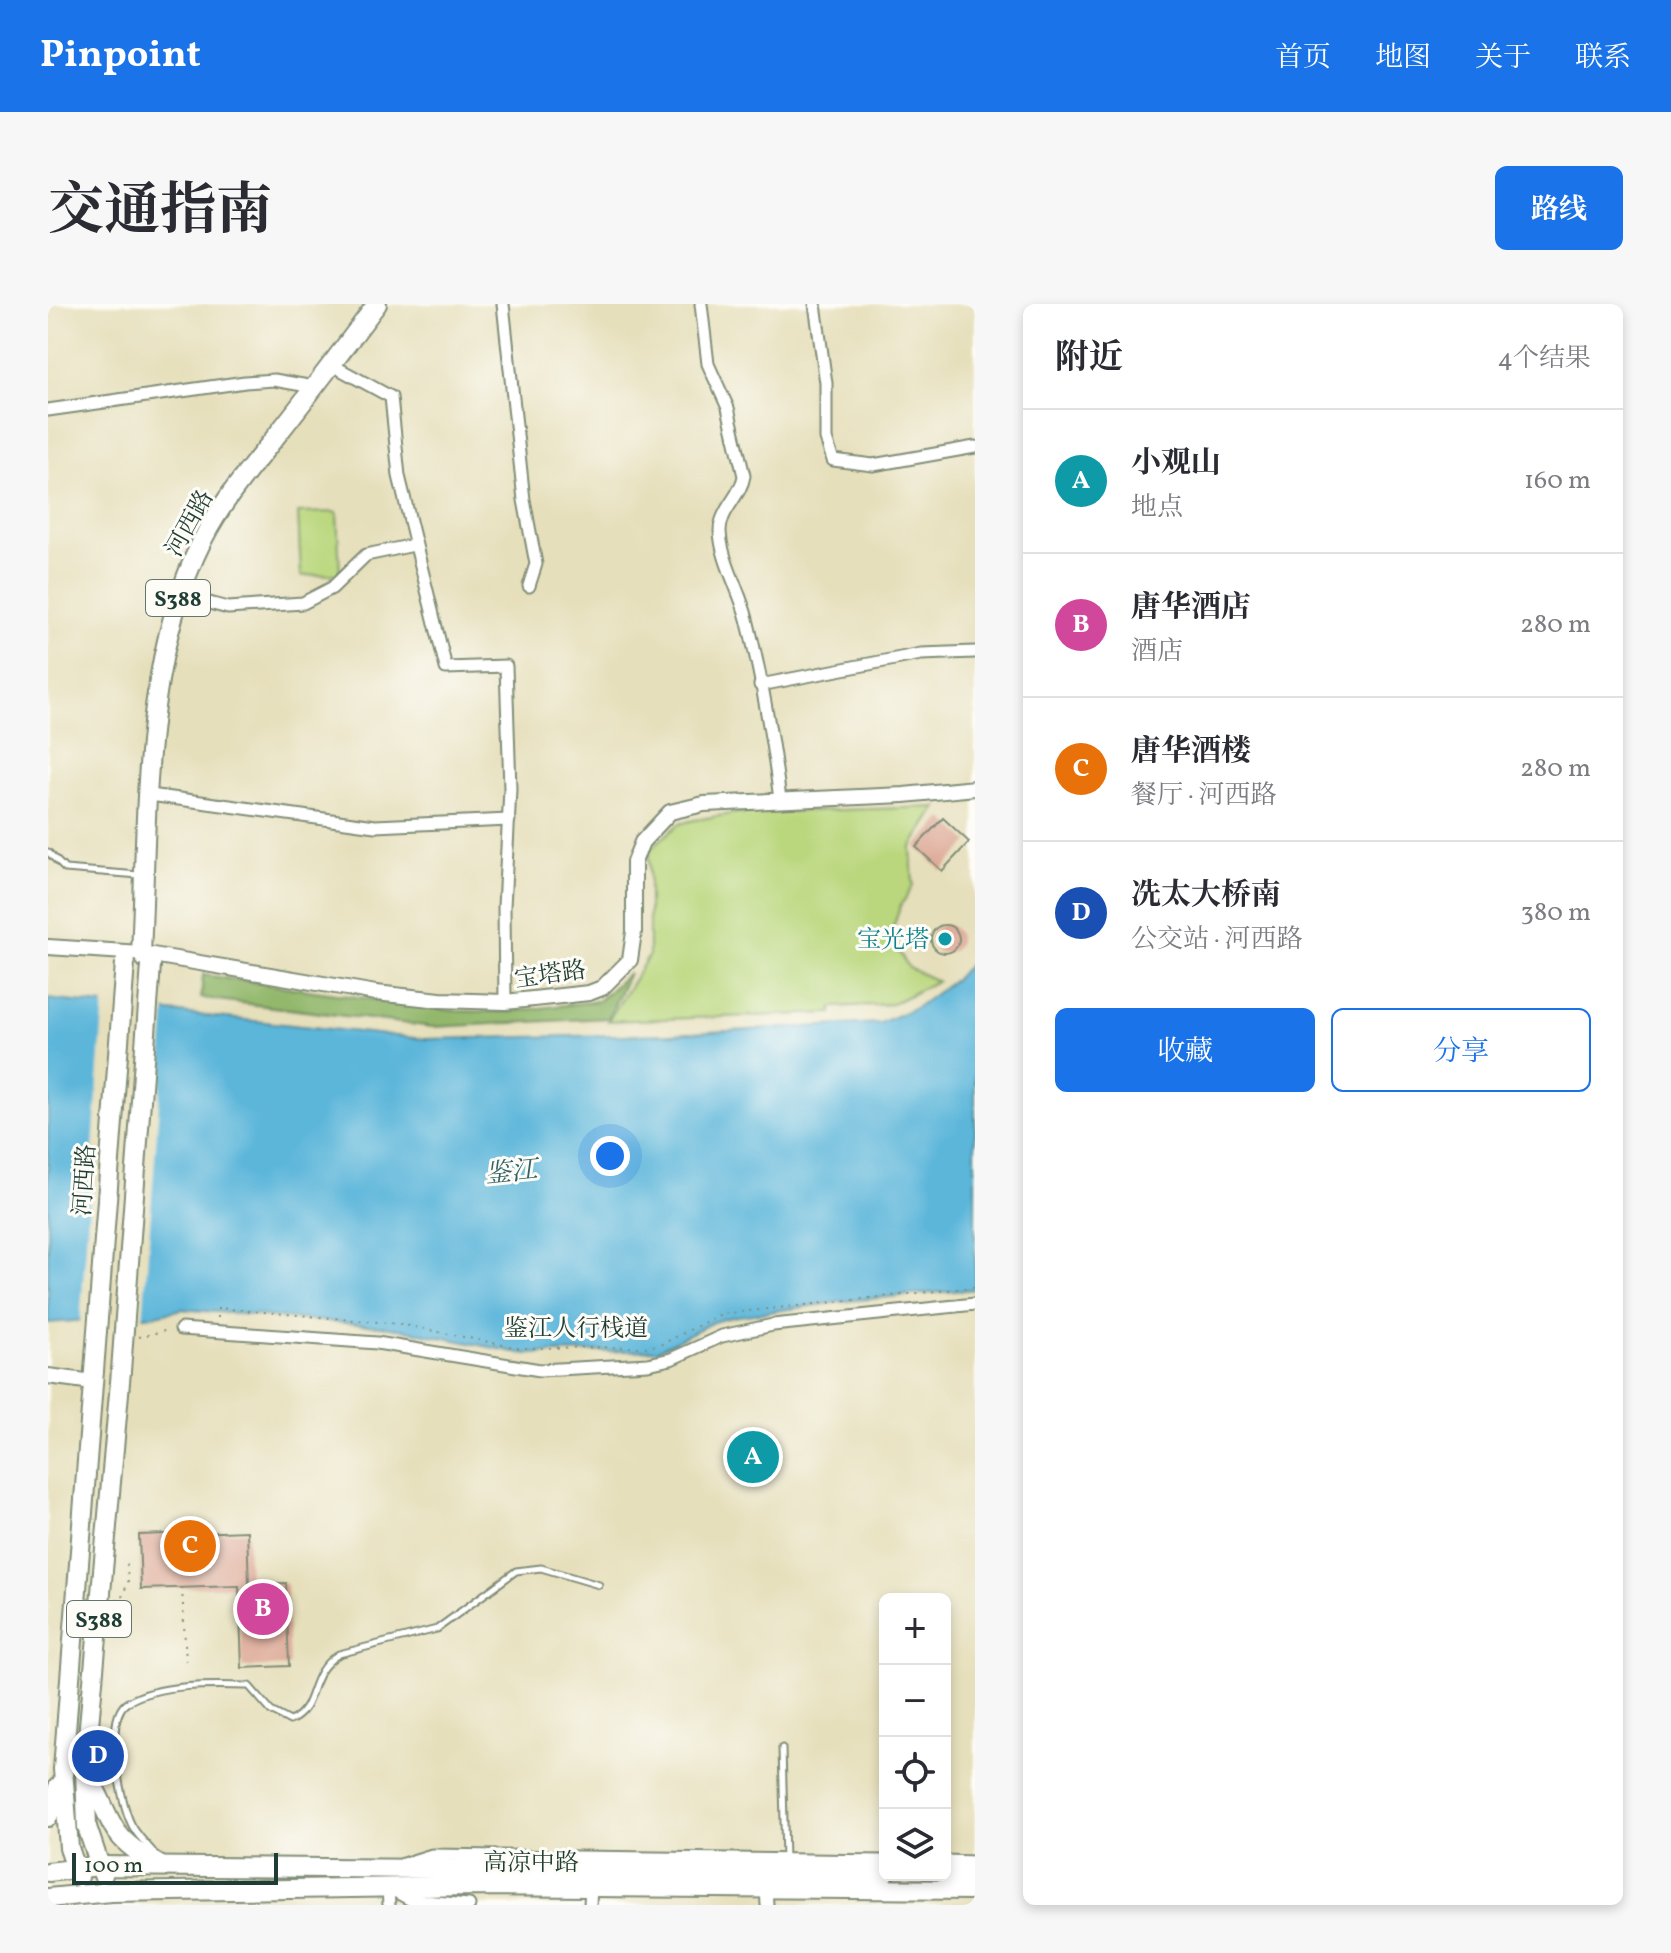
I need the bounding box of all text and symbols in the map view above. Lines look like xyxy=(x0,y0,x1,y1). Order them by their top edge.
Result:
text: Pinpoint xyxy=(40,30,201,83)
text: 首页 xyxy=(1275,39,1331,78)
text: 地图 xyxy=(1375,39,1431,78)
text: 关于 xyxy=(1475,39,1531,78)
text: 联系 xyxy=(1575,39,1631,78)
button: 路线 xyxy=(1495,166,1623,250)
text: 交通指南 xyxy=(48,175,272,253)
text: 附近 xyxy=(1055,336,1123,383)
text: 4个结果 xyxy=(1497,341,1591,377)
text: 小观山 xyxy=(1131,443,1221,485)
text: A xyxy=(1072,463,1090,499)
text: 160 m xyxy=(1524,463,1591,499)
street label: 河西路 xyxy=(158,484,223,564)
text: 地点 xyxy=(1131,490,1183,526)
road number: S388 xyxy=(146,580,210,616)
text: 唐华酒店 xyxy=(1131,587,1251,629)
text: B xyxy=(1072,607,1090,643)
text: 280 m xyxy=(1520,607,1591,643)
text: 酒店 xyxy=(1131,634,1183,670)
text: 唐华酒楼 xyxy=(1131,731,1251,773)
text: C xyxy=(1073,751,1089,787)
text: 280 m xyxy=(1520,751,1591,787)
text: 餐厅 · 河西路 xyxy=(1131,778,1277,814)
text: 冼太大桥南 xyxy=(1131,875,1281,917)
text: D xyxy=(1071,895,1091,931)
text: 380 m xyxy=(1521,895,1591,931)
text: 公交站 · 河西路 xyxy=(1131,922,1303,958)
place label: 宝光塔 xyxy=(857,924,929,958)
marker: 宝光塔 xyxy=(936,930,954,948)
street label: 宝塔路 xyxy=(512,954,588,998)
button: 收藏 xyxy=(1055,1008,1315,1092)
button: 分享 xyxy=(1331,1008,1591,1092)
your location xyxy=(590,1136,630,1176)
street label: 河西路 xyxy=(67,1143,105,1217)
water label: 鉴江 xyxy=(483,1152,543,1194)
street label: 鉴江人行栈道 xyxy=(504,1313,648,1347)
pin: A xyxy=(727,1427,779,1487)
pin: C xyxy=(164,1516,216,1576)
pin: B xyxy=(237,1579,289,1639)
map controls xyxy=(879,1593,951,1881)
button: + xyxy=(879,1593,951,1665)
road number: S388 xyxy=(67,1601,131,1637)
button: − xyxy=(879,1665,951,1737)
pin: D xyxy=(72,1726,124,1786)
button: locate xyxy=(879,1737,951,1809)
button: layers xyxy=(879,1809,951,1881)
street label: 高凉中路 xyxy=(483,1847,579,1881)
scale bar xyxy=(72,1849,278,1885)
text: 100 m xyxy=(84,1851,143,1882)

